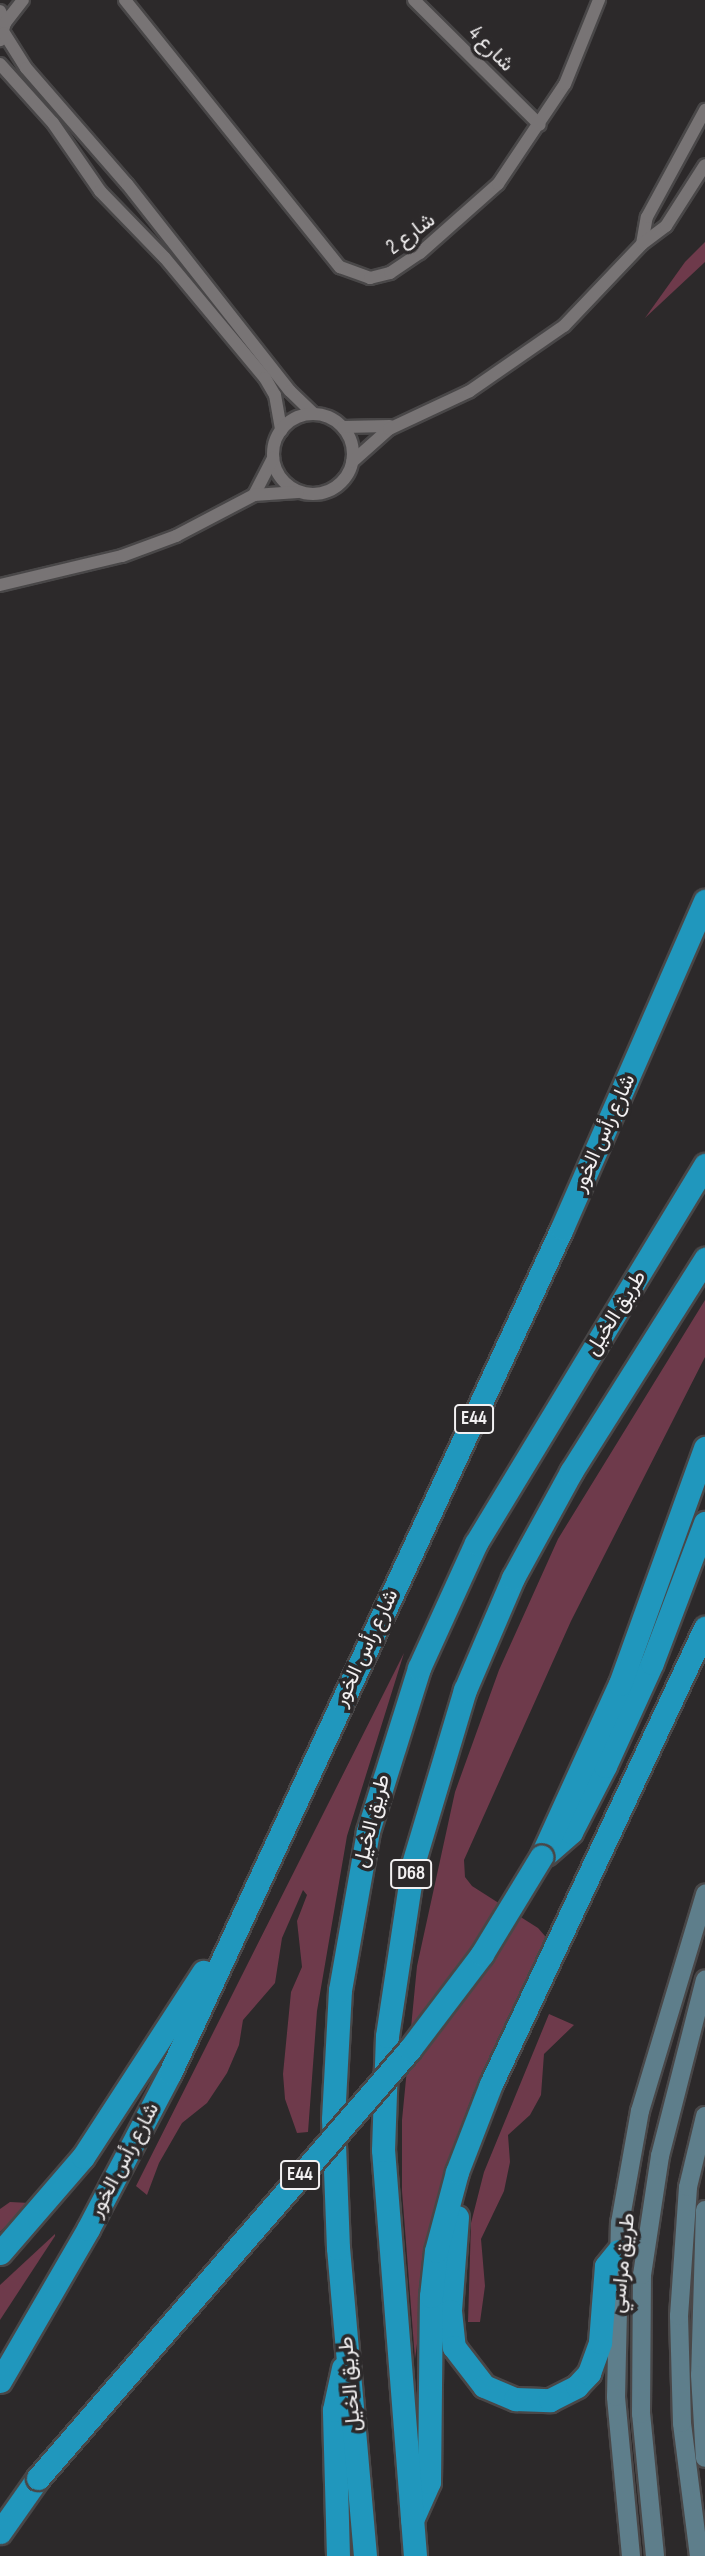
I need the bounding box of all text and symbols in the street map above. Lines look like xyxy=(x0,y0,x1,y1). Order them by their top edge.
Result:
street label: شارع 4 xyxy=(463,21,519,77)
street label: شارع 2 xyxy=(382,208,440,260)
street label: شارع رأس الخور xyxy=(567,1070,641,1196)
street label: طريق الخيل xyxy=(580,1266,652,1360)
road number: E44 xyxy=(453,1404,495,1434)
street label: شارع رأس الخور xyxy=(328,1586,404,1710)
street label: طريق الخيل xyxy=(348,1772,396,1870)
road number: D68 xyxy=(390,1858,432,1890)
street label: شارع رأس الخور xyxy=(83,2098,165,2222)
road number: E44 xyxy=(279,2160,321,2190)
street label: طريق مراسي xyxy=(605,2212,641,2314)
street label: طريق الخيل xyxy=(333,2335,367,2433)

